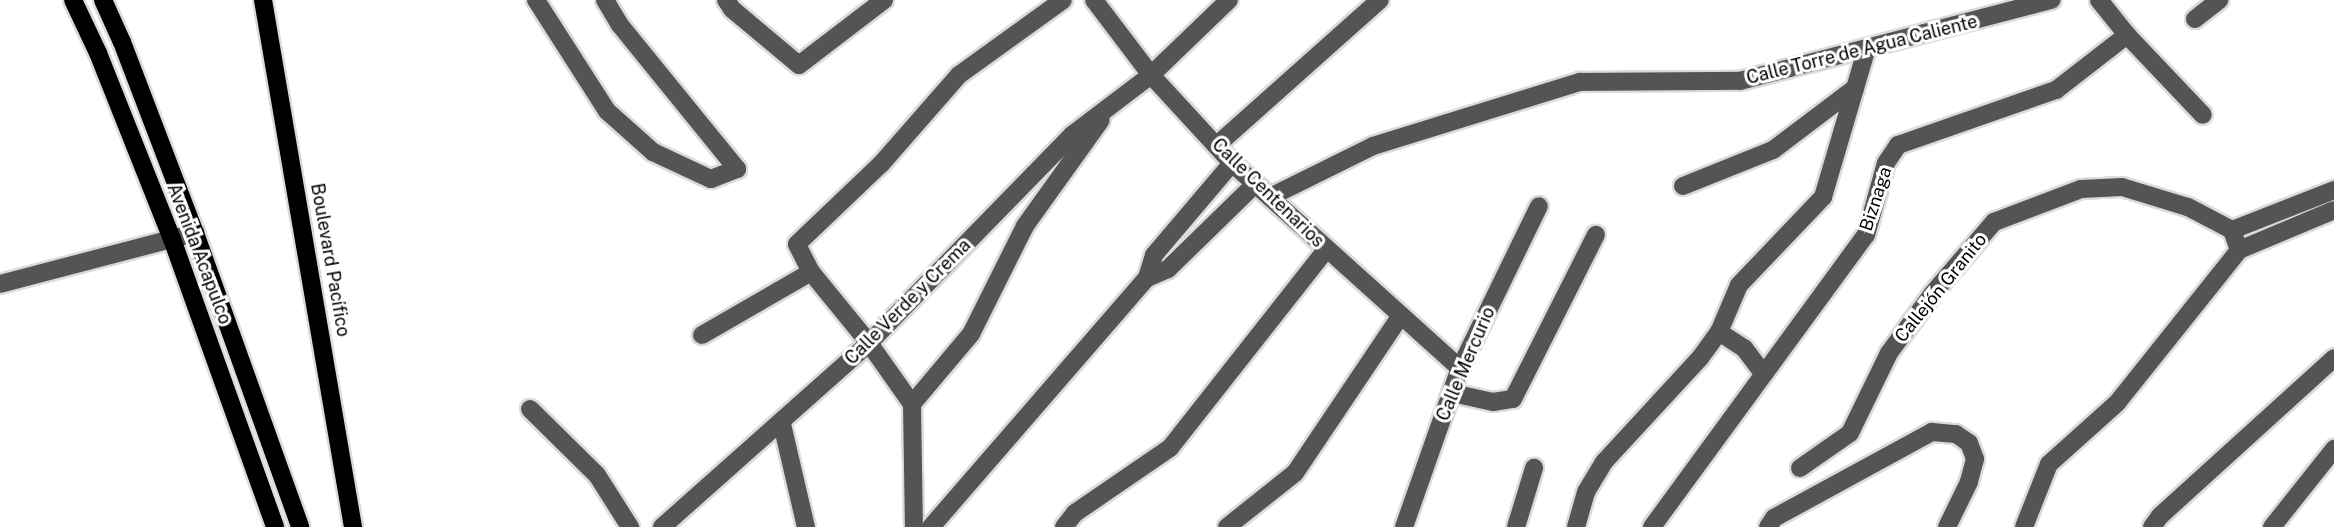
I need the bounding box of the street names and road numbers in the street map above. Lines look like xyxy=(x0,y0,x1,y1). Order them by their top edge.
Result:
street label: Calle Torre de Agua Caliente xyxy=(1744,11,1980,89)
street label: Calle Centenarios xyxy=(1207,134,1329,252)
street label: Biznaga xyxy=(1855,164,1897,234)
street label: Avenida Acapulco xyxy=(162,181,236,327)
street label: Boulevard Pacífico xyxy=(306,182,354,338)
street label: Callejón Granito xyxy=(1890,229,1992,347)
street label: Calle Verde y Crema xyxy=(840,234,976,370)
street label: Calle Mercurio xyxy=(1432,304,1500,424)

